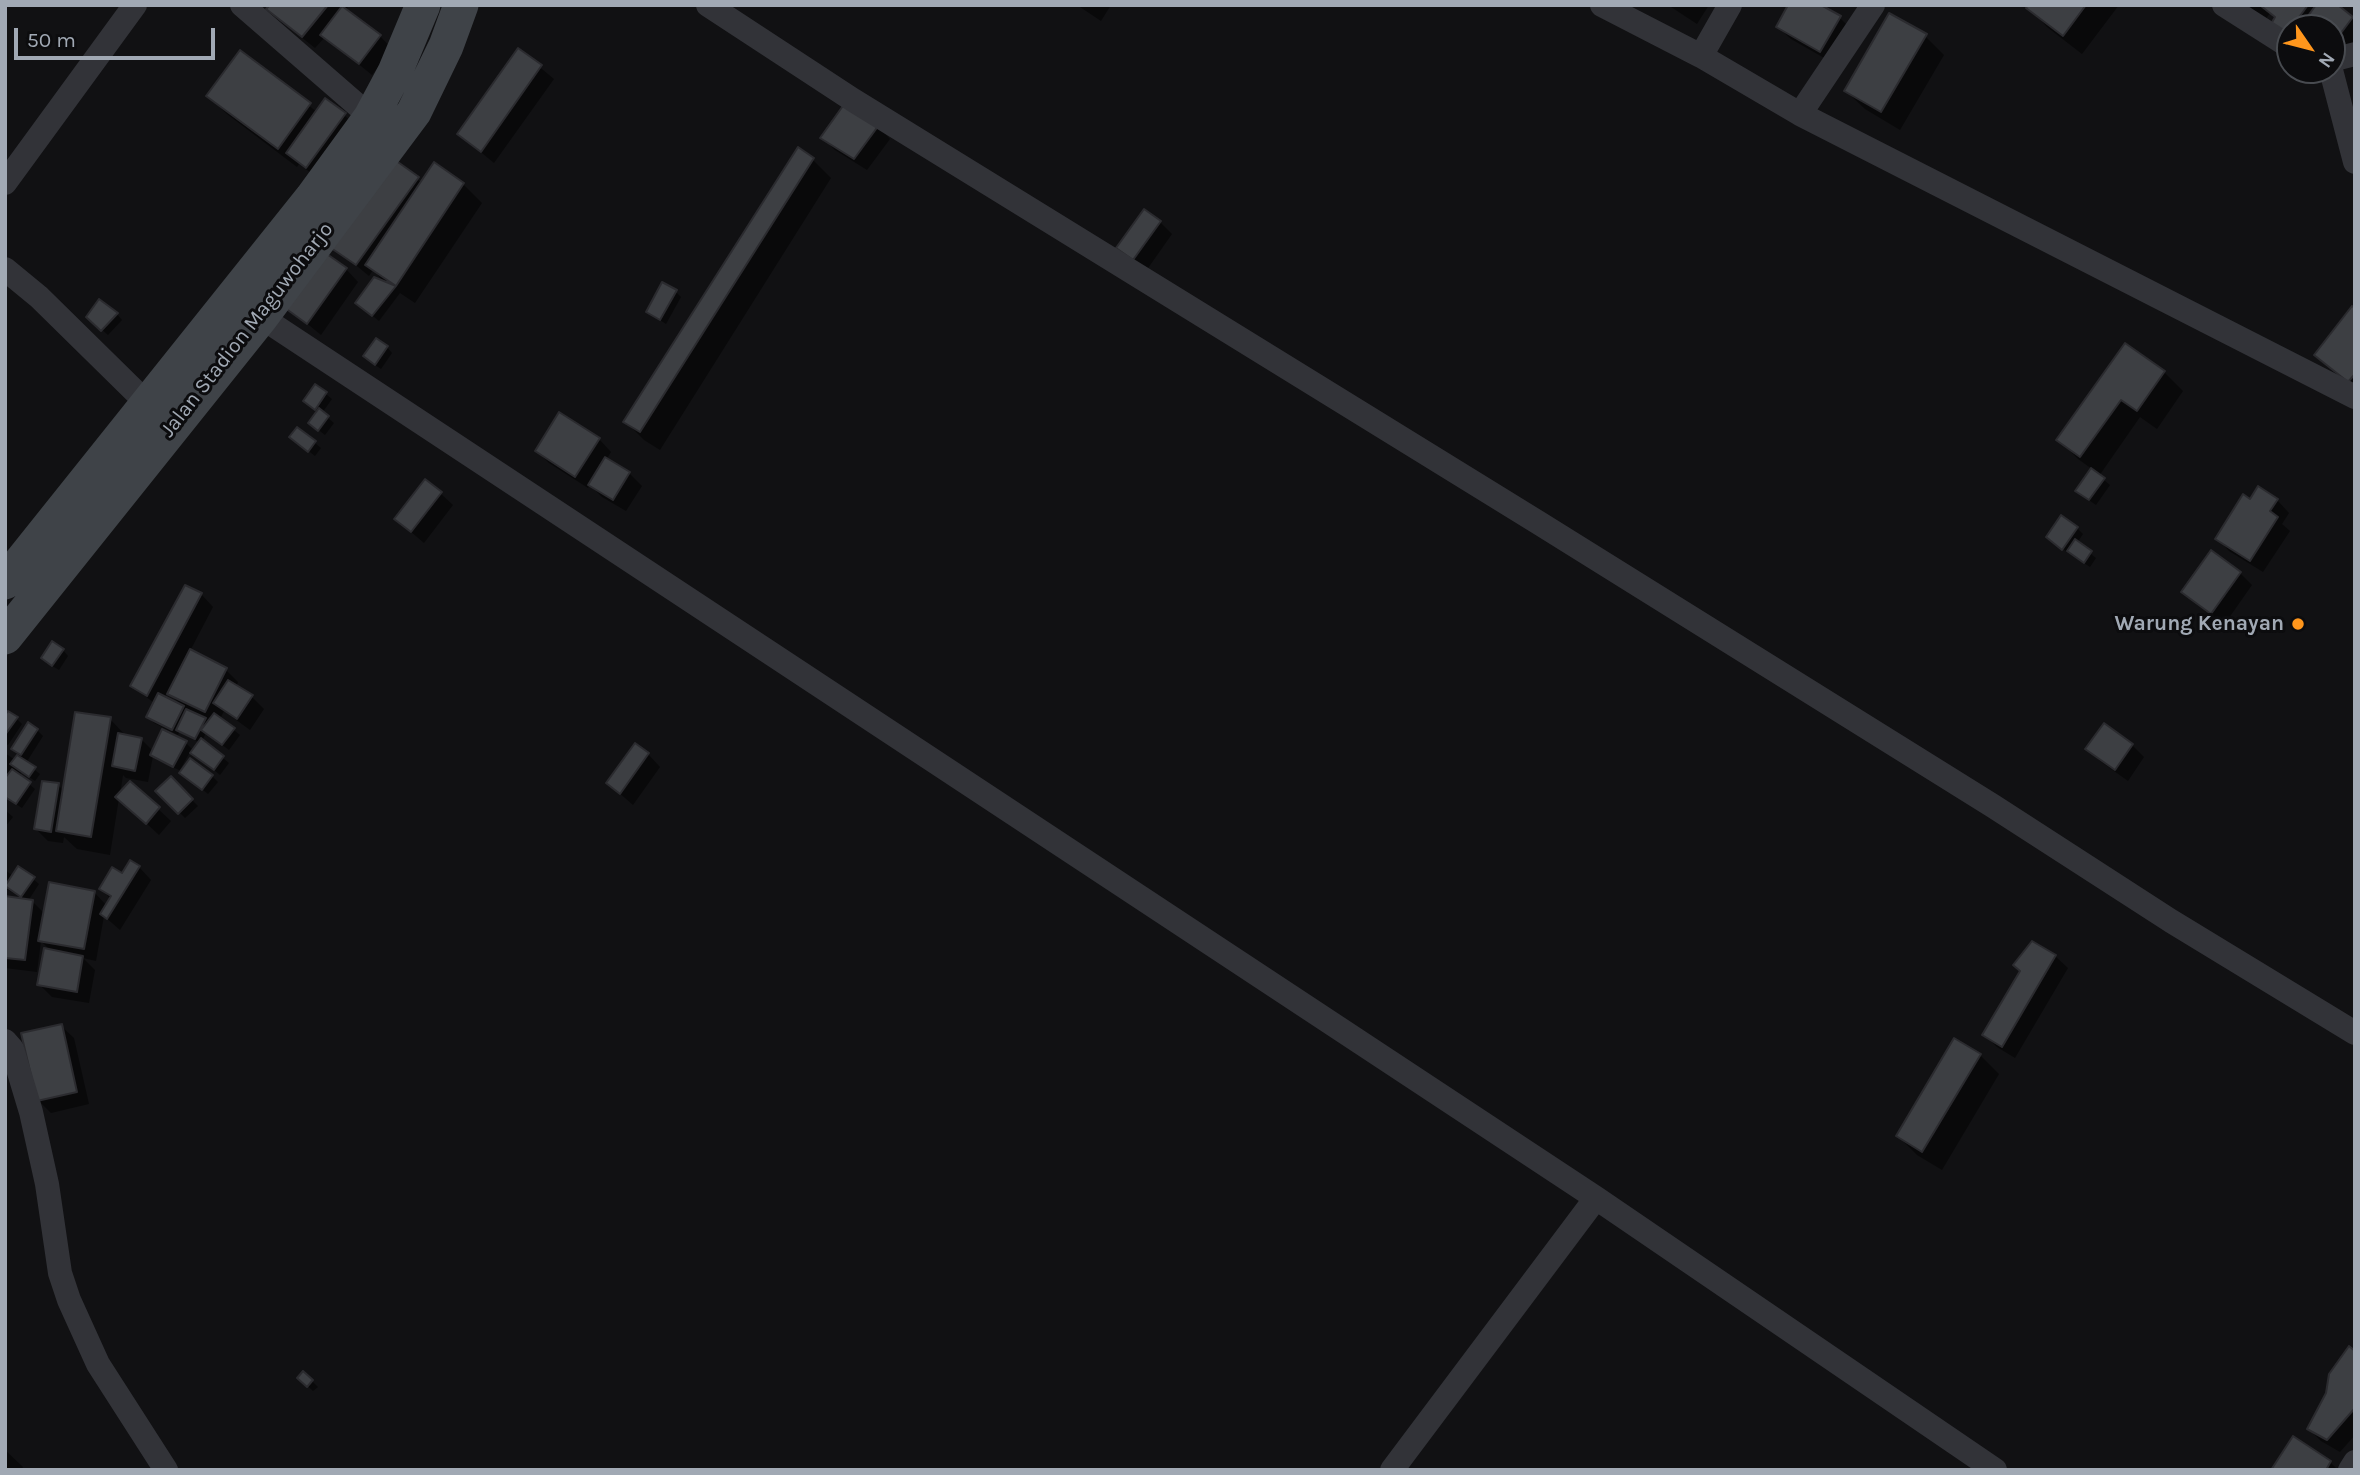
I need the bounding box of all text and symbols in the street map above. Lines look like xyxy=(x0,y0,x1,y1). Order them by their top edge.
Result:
scale bar xyxy=(18,14,219,58)
north arrow xyxy=(2276,14,2346,84)
text: 50 m xyxy=(27,28,76,52)
text: N xyxy=(2314,48,2339,72)
street label: Jalan Stadion Maguwoharjo xyxy=(155,218,339,442)
place label: Warung Kenayan xyxy=(2114,611,2284,637)
marker: Warung Kenayan xyxy=(2290,616,2306,632)

